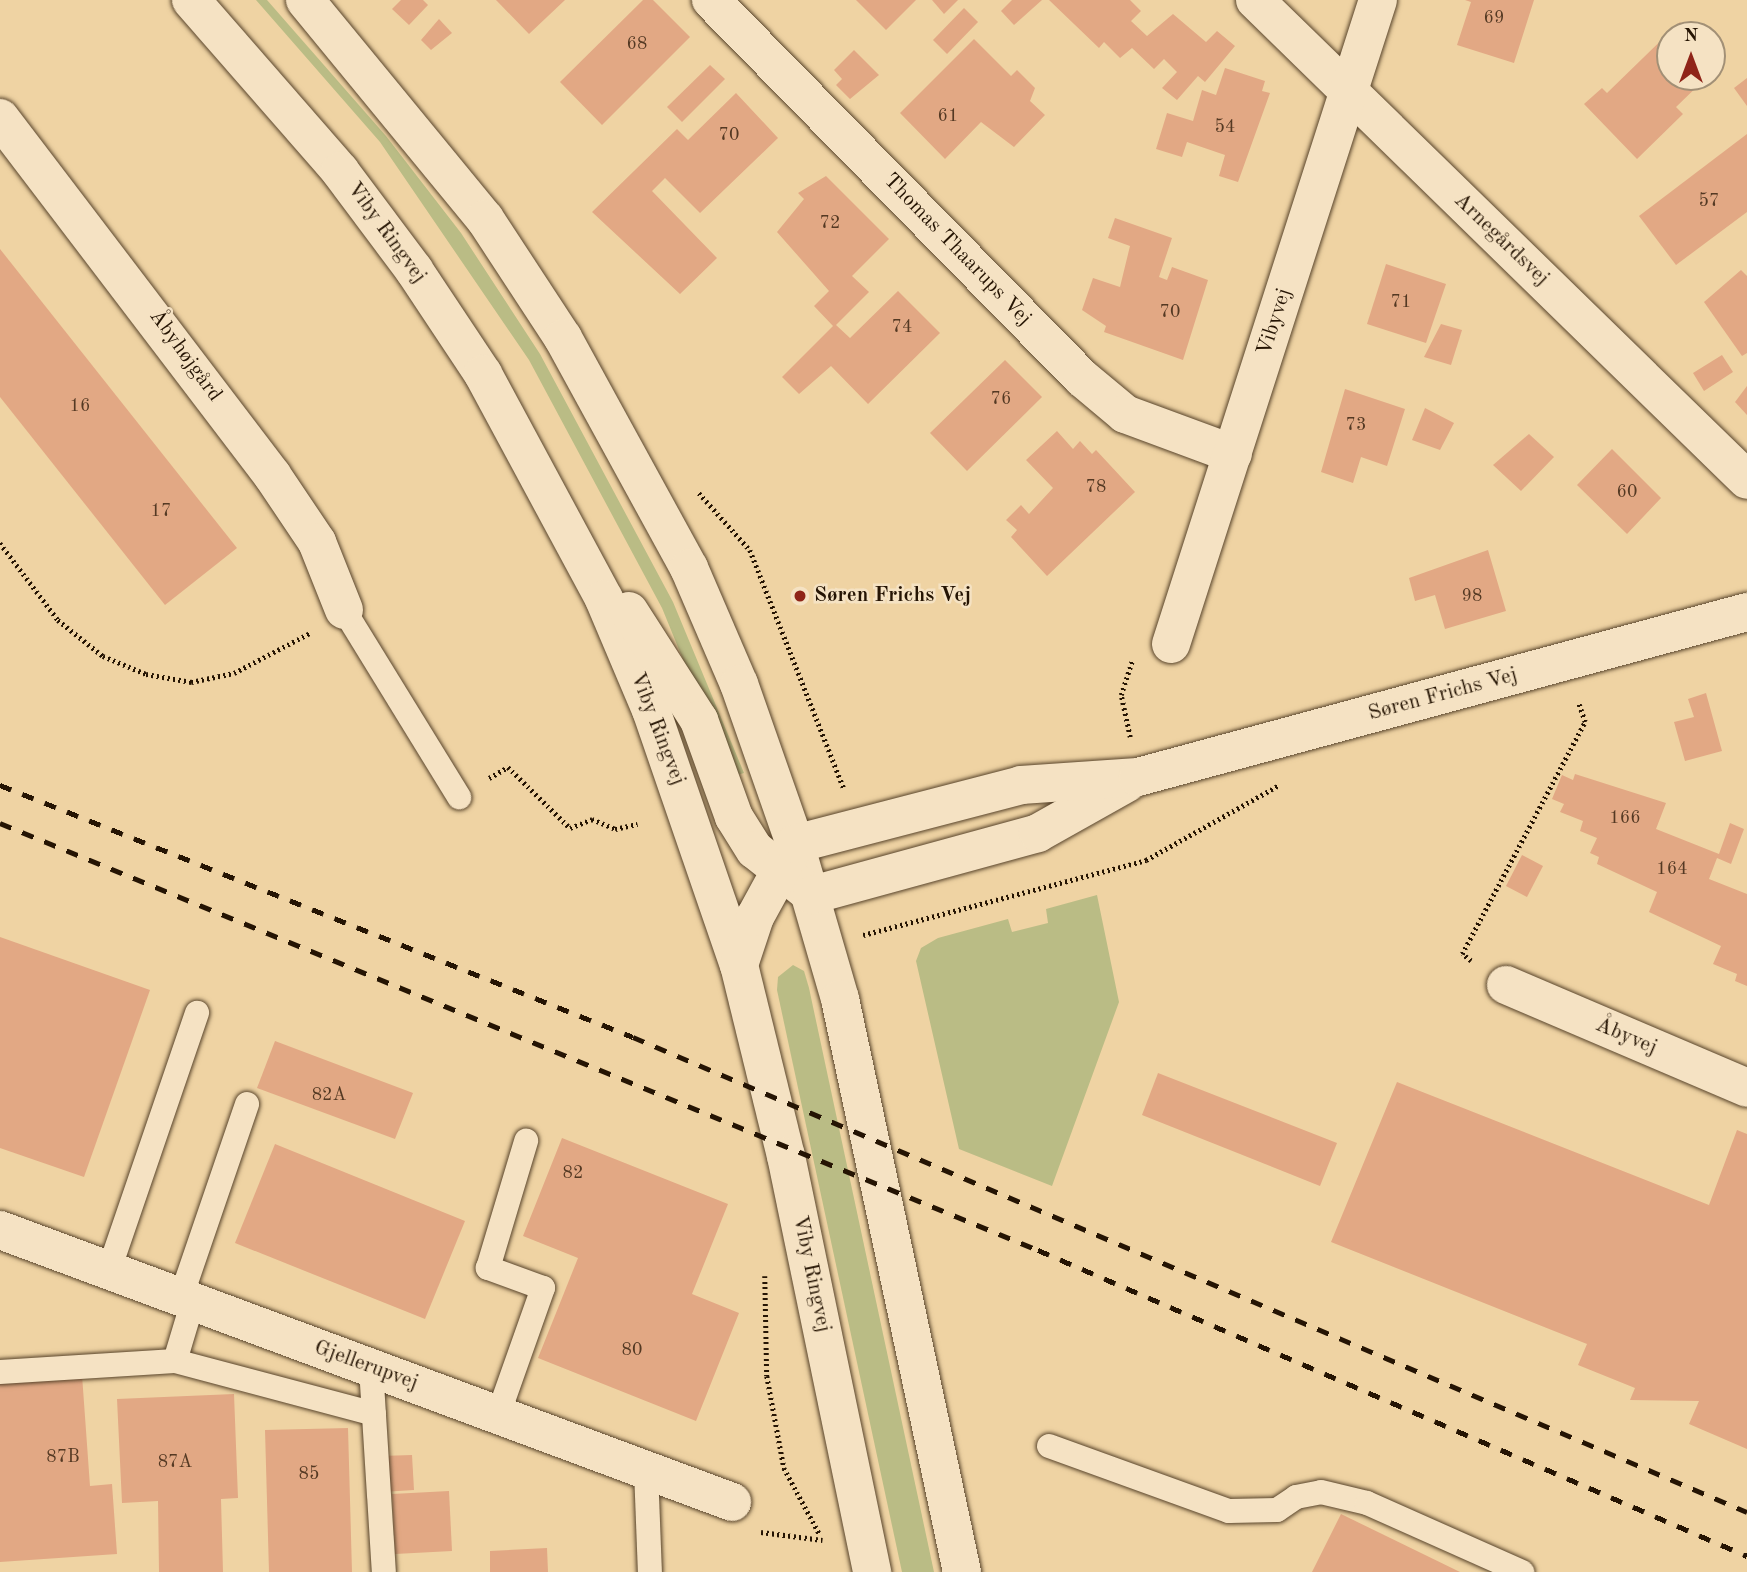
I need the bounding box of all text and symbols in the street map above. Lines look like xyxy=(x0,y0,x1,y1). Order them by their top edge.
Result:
house number: 69 xyxy=(1484,7,1504,29)
north arrow xyxy=(1656,21,1726,91)
text: N xyxy=(1684,27,1698,46)
house number: 68 xyxy=(627,33,647,55)
house number: 61 xyxy=(938,105,958,127)
house number: 54 xyxy=(1215,116,1235,138)
house number: 70 xyxy=(719,124,739,146)
street label: Thomas Thaarups Vej xyxy=(878,168,1036,332)
street label: Viby Ringvej xyxy=(341,178,431,288)
street label: Arnegårdsvej xyxy=(1448,188,1554,292)
house number: 57 xyxy=(1699,190,1719,212)
house number: 72 xyxy=(820,212,840,234)
street label: Vibyvej xyxy=(1252,285,1298,359)
house number: 71 xyxy=(1391,291,1411,313)
house number: 70 xyxy=(1160,301,1180,323)
street label: Åbyhøjgård xyxy=(143,305,227,407)
house number: 74 xyxy=(892,316,912,338)
house number: 76 xyxy=(991,388,1011,410)
house number: 16 xyxy=(70,395,90,417)
house number: 73 xyxy=(1346,414,1366,436)
house number: 78 xyxy=(1086,476,1106,498)
house number: 60 xyxy=(1617,481,1637,503)
house number: 17 xyxy=(151,500,171,522)
place label: Søren Frichs Vej xyxy=(814,583,971,609)
house number: 98 xyxy=(1462,585,1482,607)
marker: Søren Frichs Vej xyxy=(792,588,808,604)
street label: Søren Frichs Vej xyxy=(1366,663,1520,727)
street label: Viby Ringvej xyxy=(624,669,690,789)
house number: 166 xyxy=(1609,807,1641,829)
house number: 164 xyxy=(1656,858,1688,880)
street label: Åbyvej xyxy=(1591,1013,1661,1061)
house number: 82A xyxy=(312,1084,346,1106)
house number: 82 xyxy=(563,1162,583,1184)
street label: Viby Ringvej xyxy=(786,1213,836,1335)
street label: Gjellerupvej xyxy=(311,1336,421,1396)
house number: 80 xyxy=(622,1339,642,1361)
house number: 87B xyxy=(46,1446,80,1468)
house number: 87A xyxy=(158,1451,192,1473)
house number: 85 xyxy=(299,1463,319,1485)

